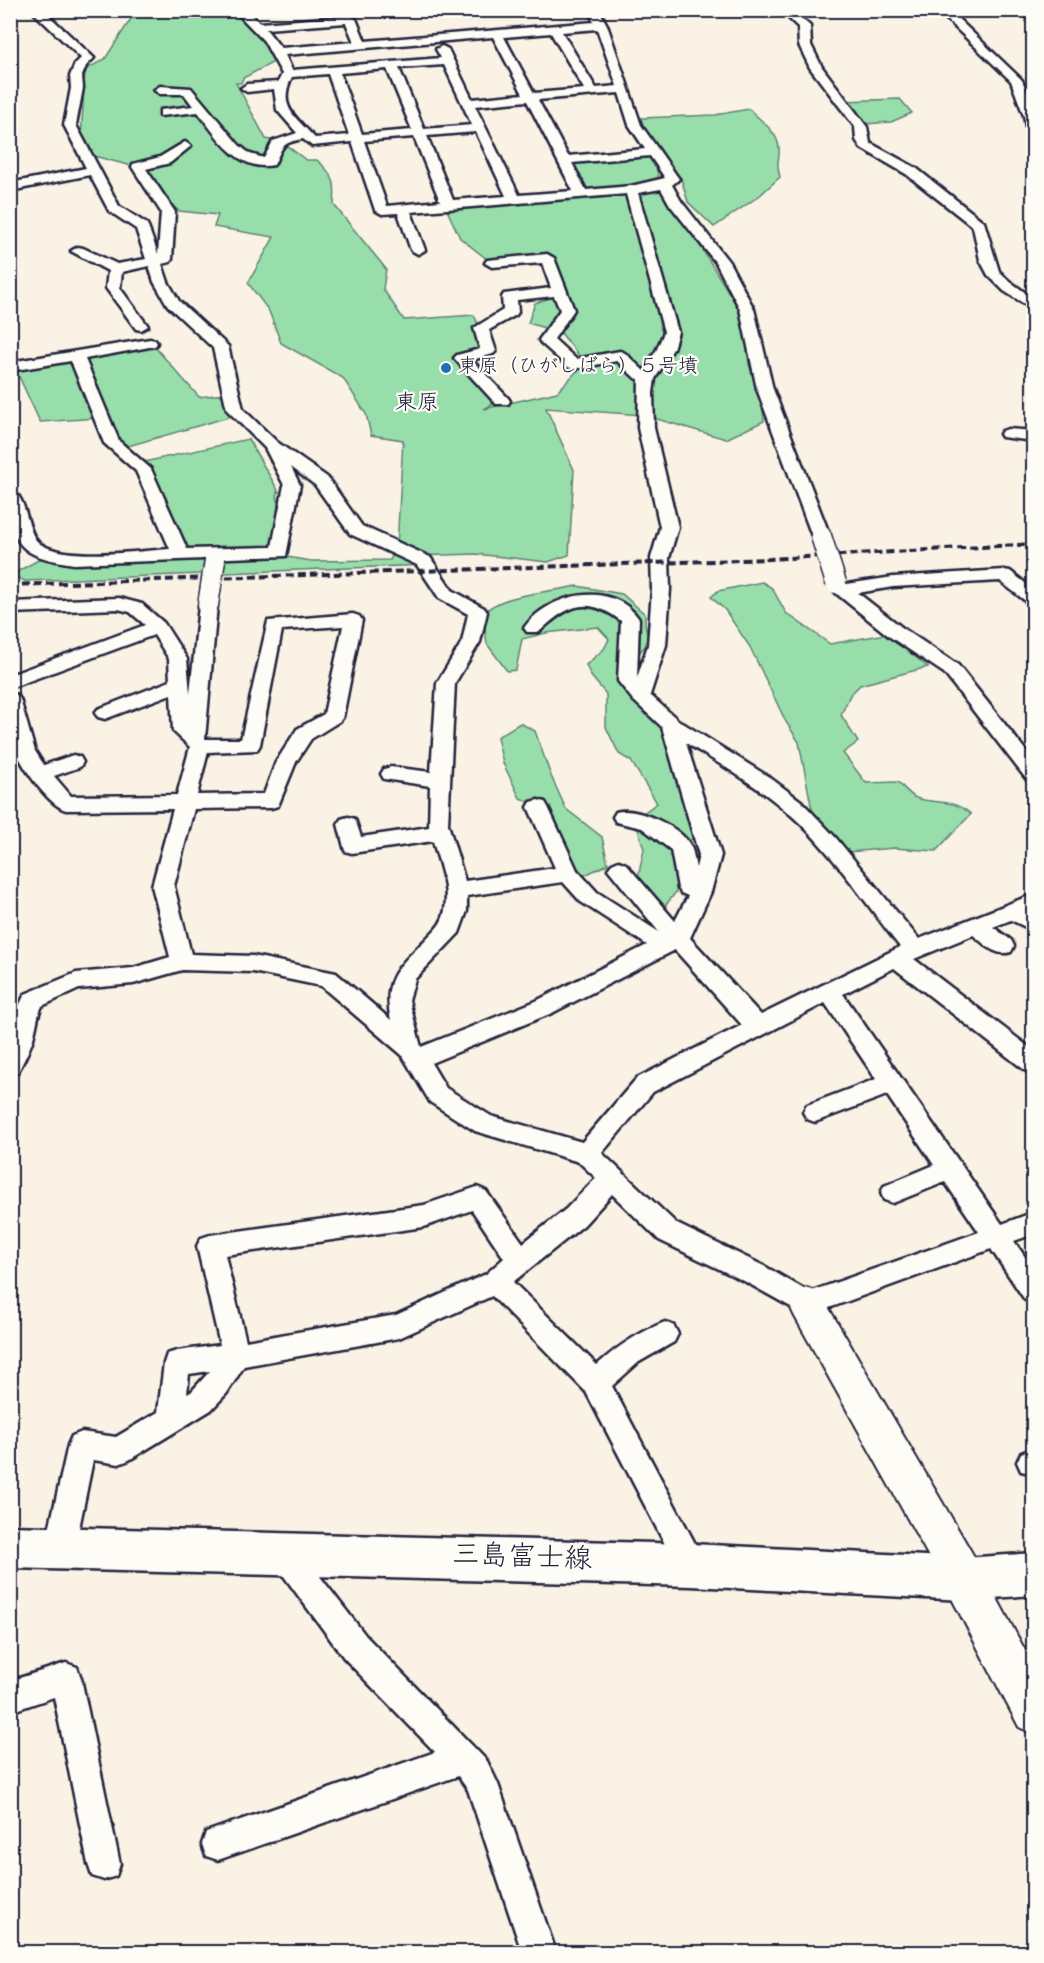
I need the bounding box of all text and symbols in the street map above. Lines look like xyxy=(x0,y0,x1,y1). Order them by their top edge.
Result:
place label: 東原（ひがしばら）５号墳 xyxy=(458,354,698,382)
marker: 東原（ひがしばら）５号墳 xyxy=(439,361,453,375)
district label: 東原 xyxy=(395,389,439,420)
street label: 三島富士線 xyxy=(451,1538,593,1582)

